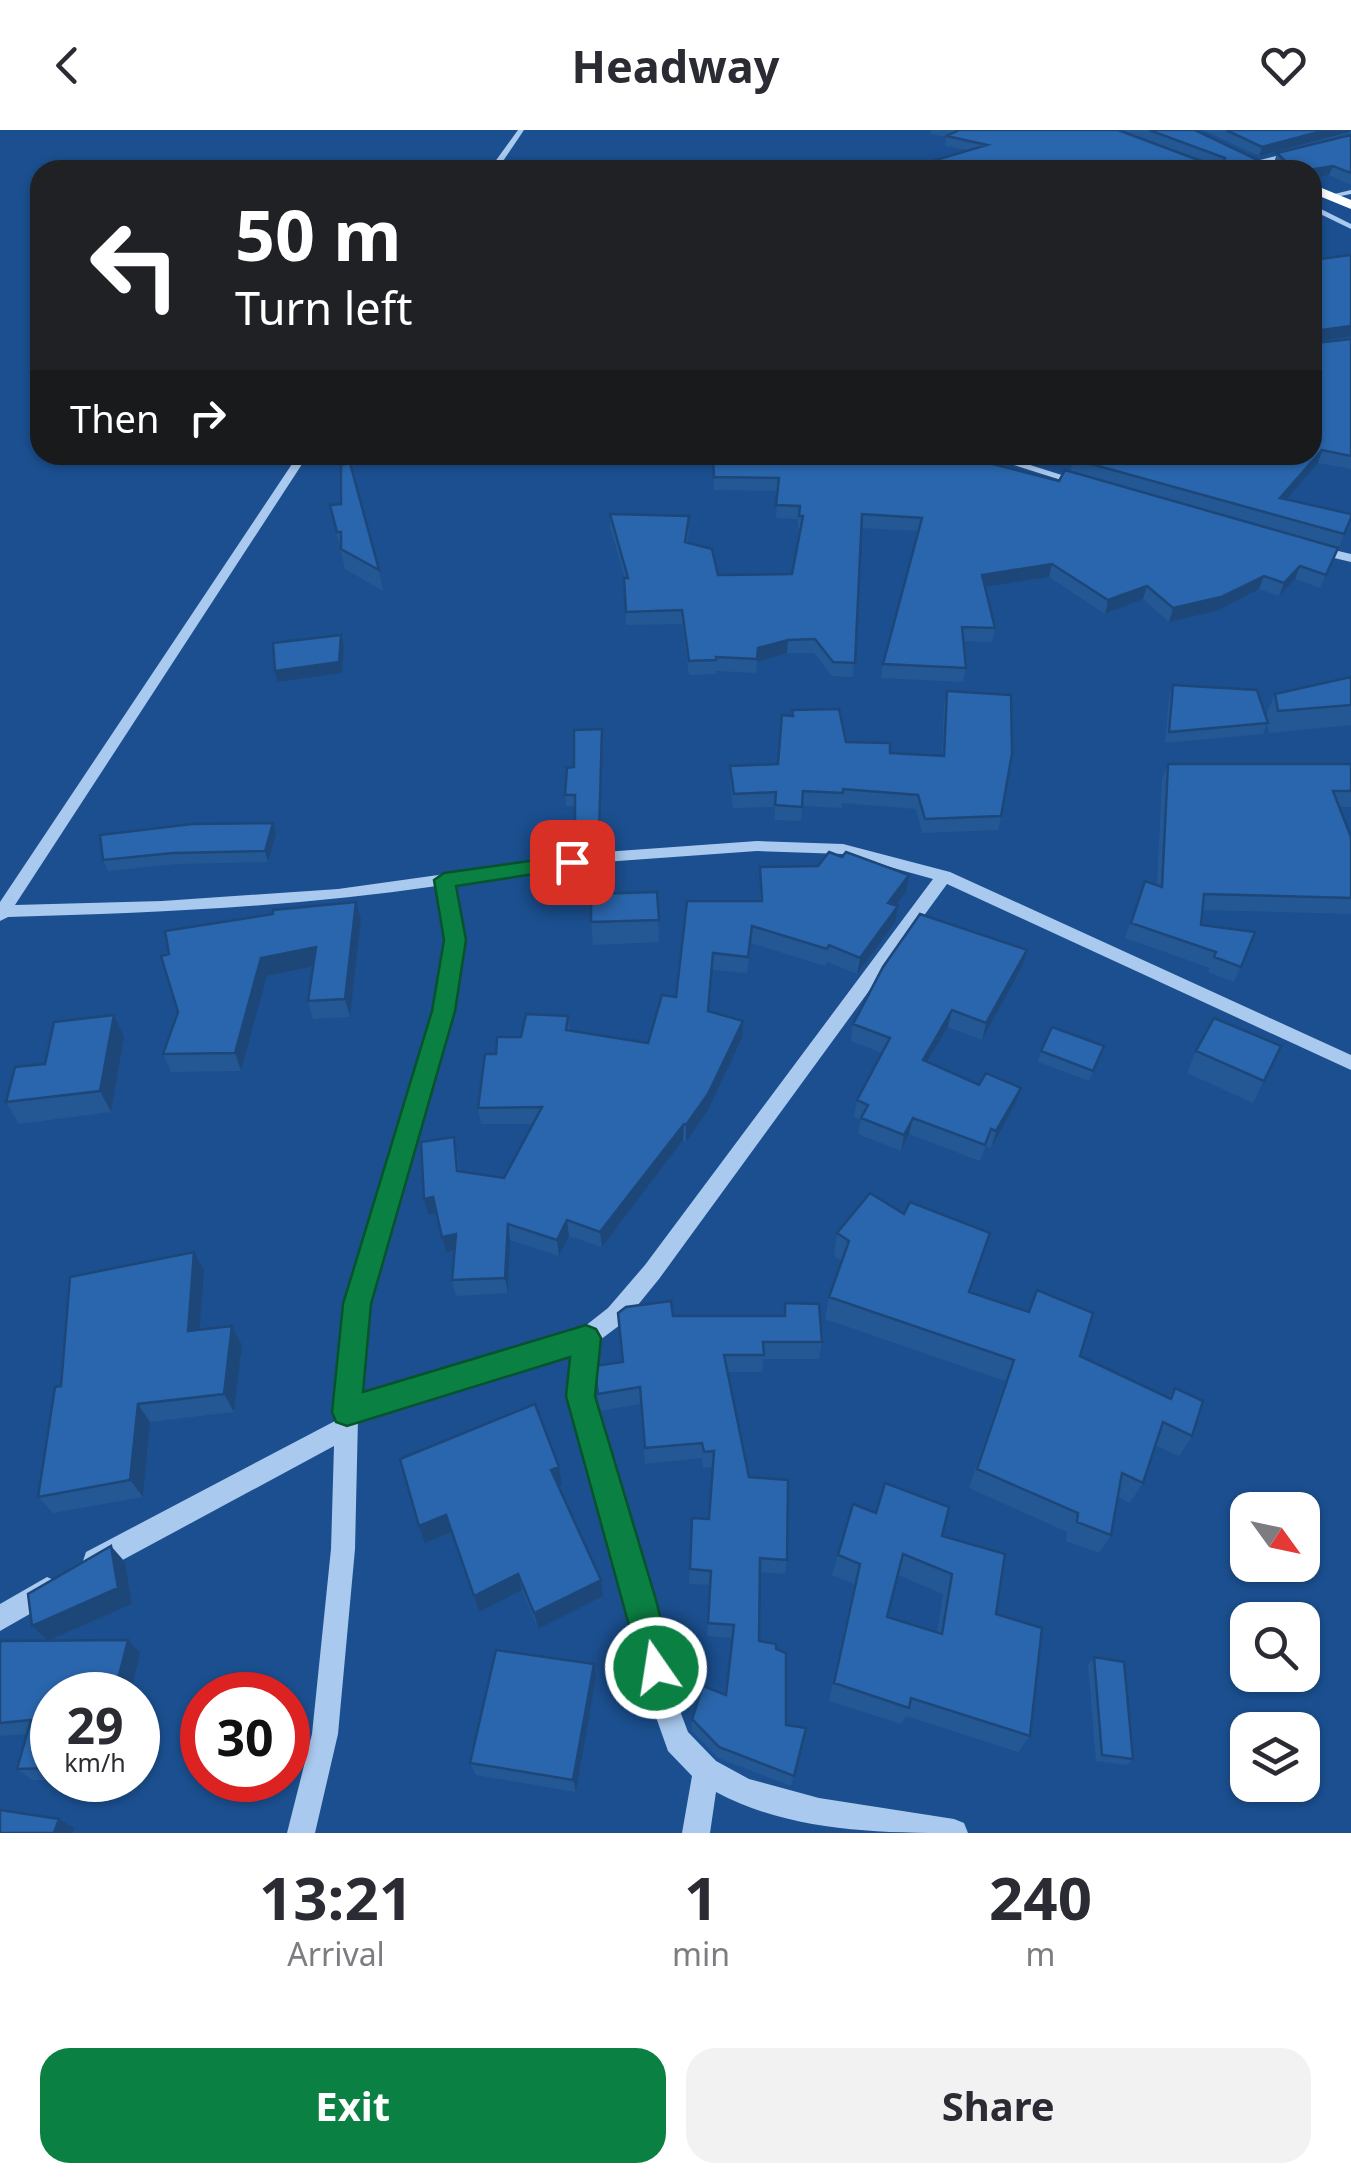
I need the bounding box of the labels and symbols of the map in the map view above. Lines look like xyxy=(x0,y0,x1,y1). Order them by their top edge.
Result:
pin xyxy=(530,820,615,905)
north arrow xyxy=(1230,1492,1320,1582)
position arrow xyxy=(604,1616,708,1720)
speed limit sign: 30 xyxy=(180,1672,310,1802)

